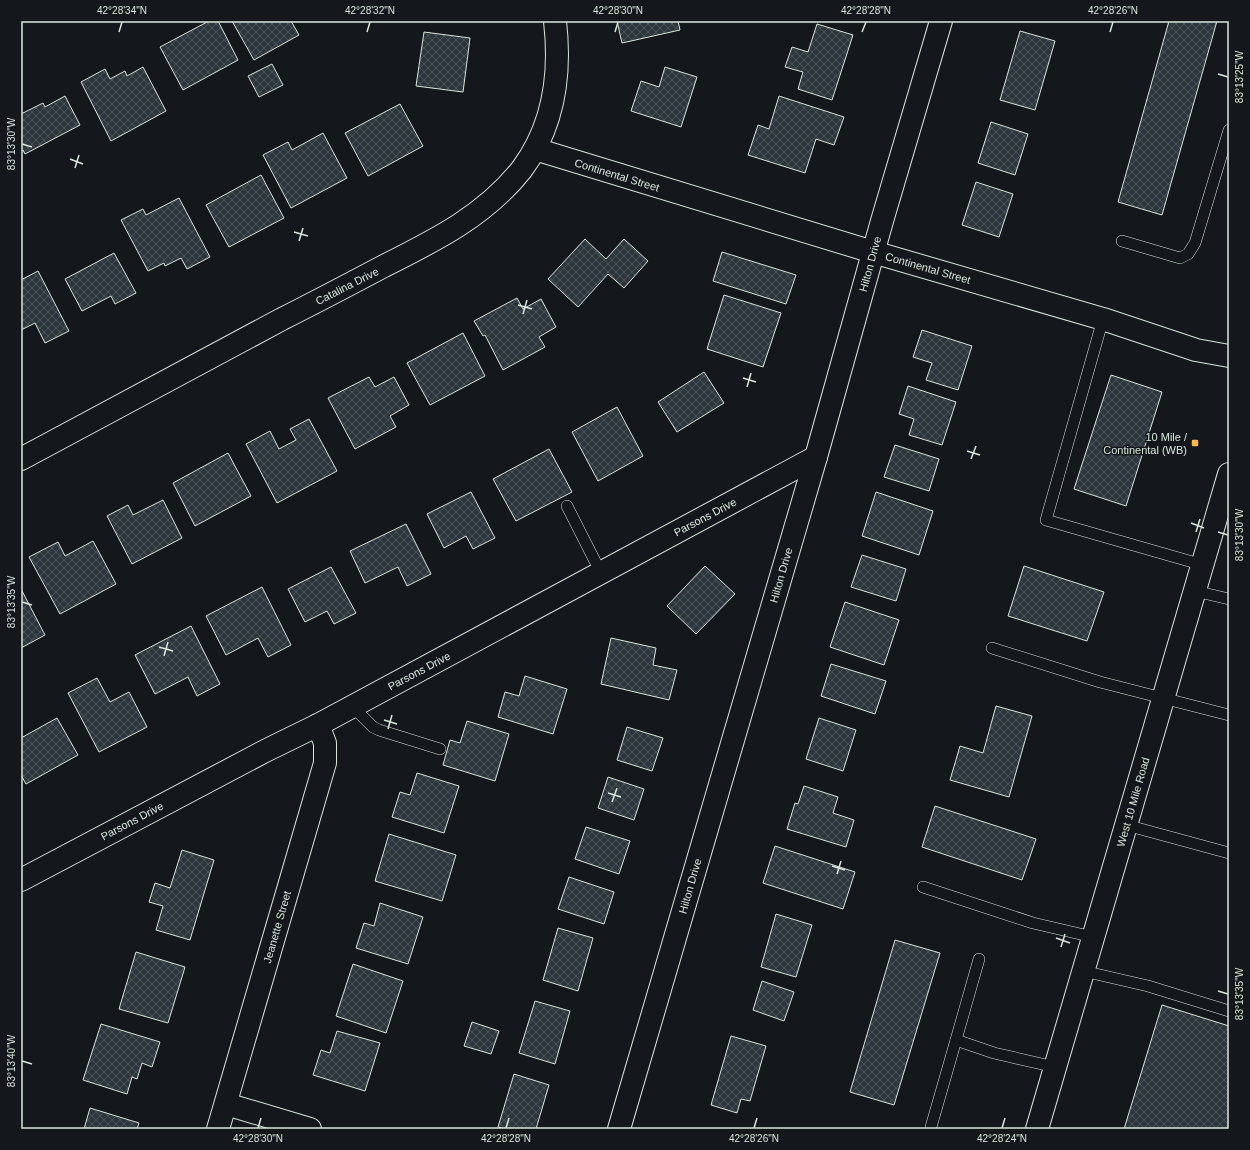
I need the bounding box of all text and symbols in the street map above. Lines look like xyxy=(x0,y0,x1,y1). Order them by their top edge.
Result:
text: 42°28'34"N xyxy=(97,5,147,16)
text: 42°28'32"N xyxy=(345,5,395,16)
text: 42°28'30"N xyxy=(593,5,643,16)
text: 42°28'28"N xyxy=(841,5,891,16)
text: 42°28'26"N xyxy=(1088,5,1138,16)
text: 83°13'25"W xyxy=(1234,50,1245,103)
text: 83°13'30"W xyxy=(6,117,17,170)
street label: Continental Street xyxy=(573,156,661,194)
street label: Hilton Drive xyxy=(857,235,883,293)
street label: Continental Street xyxy=(884,250,972,286)
street label: Catalina Drive xyxy=(313,265,381,307)
place label: 10 Mile / Continental (WB) xyxy=(1103,431,1188,456)
marker: 10 Mile / Continental (WB) xyxy=(1190,438,1200,448)
street label: Parsons Drive xyxy=(672,495,738,539)
text: 83°13'30"W xyxy=(1234,508,1245,561)
street label: Hilton Drive xyxy=(767,546,795,604)
text: 83°13'35"W xyxy=(6,575,17,628)
street label: Parsons Drive xyxy=(386,649,452,693)
street label: West 10 Mile Road xyxy=(1114,756,1152,848)
street label: Parsons Drive xyxy=(99,799,165,843)
street label: Hilton Drive xyxy=(676,857,704,915)
street label: Jeanette Street xyxy=(261,889,293,965)
text: 83°13'35"W xyxy=(1234,967,1245,1020)
text: 83°13'40"W xyxy=(6,1034,17,1087)
text: 42°28'30"N xyxy=(233,1133,283,1144)
text: 42°28'28"N xyxy=(481,1133,531,1144)
text: 42°28'26"N xyxy=(729,1133,779,1144)
text: 42°28'24"N xyxy=(977,1133,1027,1144)

